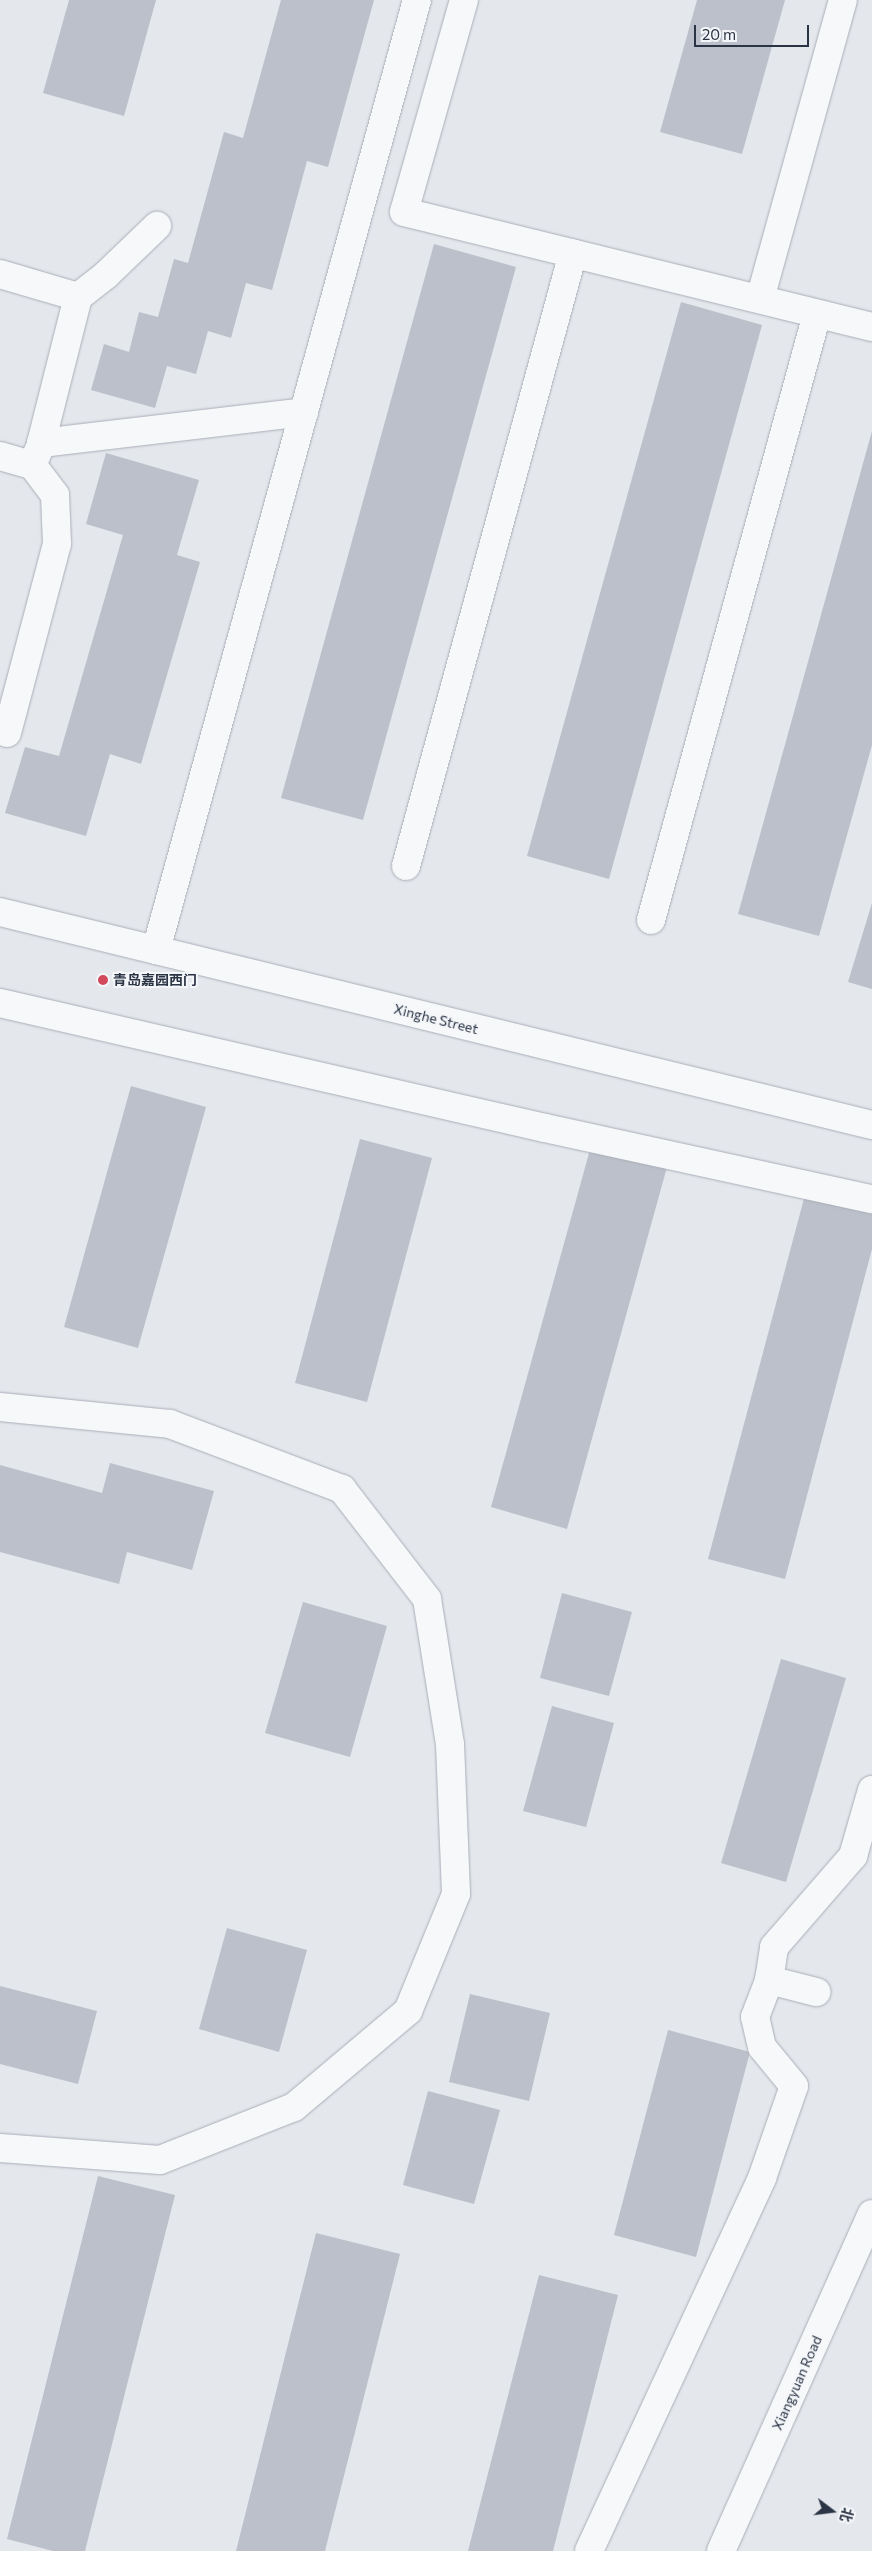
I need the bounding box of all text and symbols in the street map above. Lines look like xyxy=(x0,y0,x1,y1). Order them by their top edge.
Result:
scale bar xyxy=(697,15,812,47)
text: 20 m xyxy=(702,25,736,43)
place label: 青岛嘉园西门 xyxy=(113,972,197,988)
marker: 青岛嘉园西门 xyxy=(97,974,109,986)
street label: Xinghe Street xyxy=(392,1000,480,1038)
street label: Xiangyuan Road xyxy=(769,2333,825,2433)
north arrow xyxy=(807,2486,857,2536)
text: 北 xyxy=(837,2506,857,2524)

